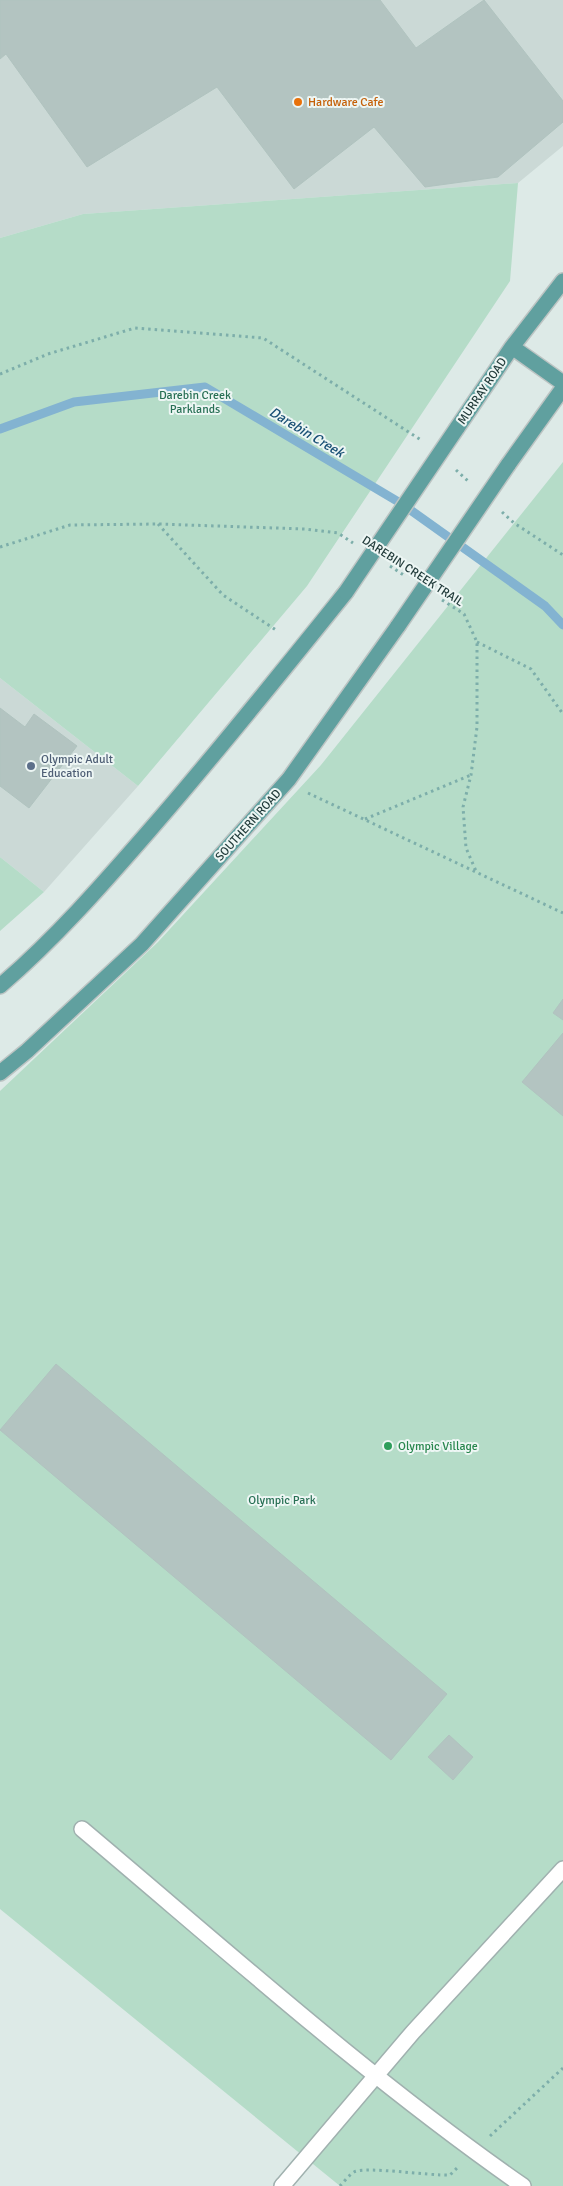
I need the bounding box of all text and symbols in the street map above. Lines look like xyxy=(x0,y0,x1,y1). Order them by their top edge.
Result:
place label: Hardware Cafe xyxy=(308,95,383,110)
marker: Hardware Cafe xyxy=(292,96,304,108)
street label: MURRAY ROAD xyxy=(455,355,510,428)
park label: Darebin Creek Parklands xyxy=(159,388,231,417)
water label: Darebin Creek xyxy=(266,403,349,462)
street label: DAREBIN CREEK TRAIL xyxy=(359,533,466,610)
place label: Olympic Adult Education xyxy=(41,752,113,781)
marker: Olympic Adult Education xyxy=(25,760,37,772)
street label: SOUTHERN ROAD xyxy=(212,786,285,864)
place label: Olympic Village xyxy=(398,1439,478,1454)
marker: Olympic Village xyxy=(382,1440,394,1452)
park label: Olympic Park xyxy=(248,1493,316,1508)

